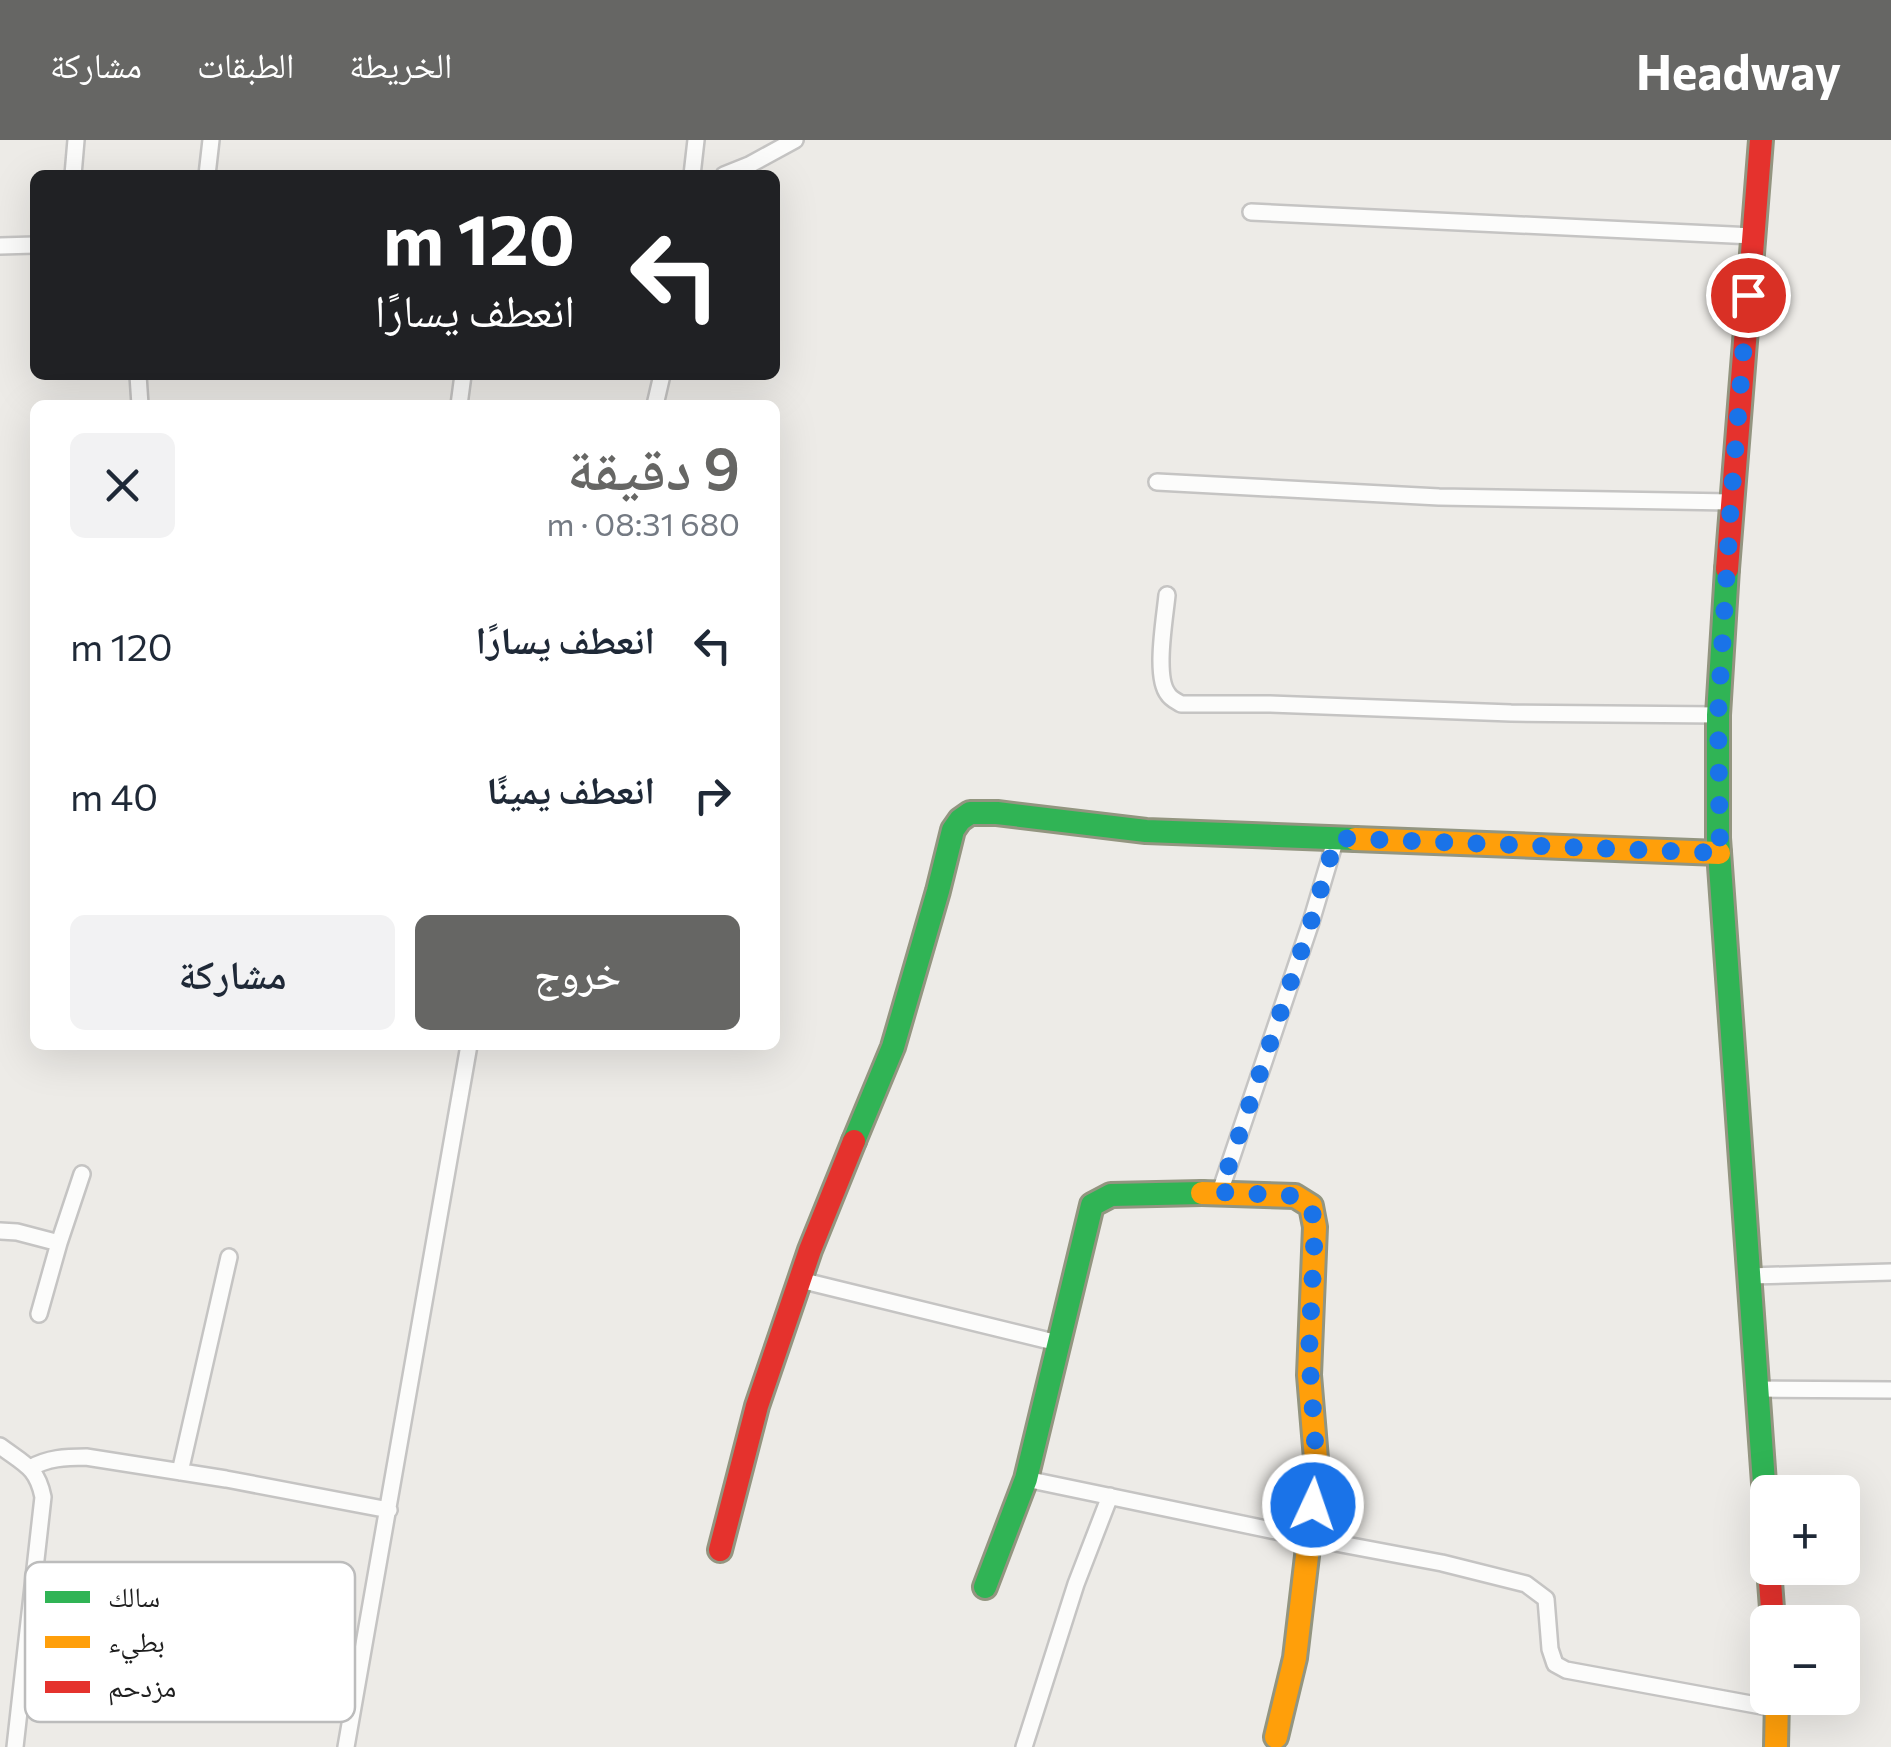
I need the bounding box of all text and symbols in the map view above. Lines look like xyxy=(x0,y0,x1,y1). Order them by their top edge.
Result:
text: Headway xyxy=(1636,41,1841,100)
text: مشاركة xyxy=(50,42,142,85)
text: الطبقات xyxy=(197,42,294,85)
text: الخريطة xyxy=(349,42,452,85)
text: 120 m xyxy=(383,194,575,279)
icon: left xyxy=(610,210,740,340)
pin xyxy=(1706,253,1791,338)
icon: arrive xyxy=(1721,268,1776,323)
text: انعطف يسارًا xyxy=(375,281,575,336)
text: 9 دقيقة xyxy=(567,429,740,502)
button: close xyxy=(70,433,175,538)
text: 680 m · 08:31 xyxy=(547,503,740,543)
text: انعطف يسارًا xyxy=(475,615,655,662)
icon: left xyxy=(685,618,740,673)
text: 120 m xyxy=(70,622,172,669)
text: انعطف يمينًا xyxy=(487,765,655,812)
icon: right xyxy=(685,768,740,823)
text: 40 m xyxy=(70,772,158,819)
button: مشاركة xyxy=(70,915,395,1030)
button: خروج xyxy=(415,915,740,1030)
position arrow xyxy=(1261,1453,1365,1557)
map controls xyxy=(1750,1475,1860,1715)
button: + xyxy=(1750,1475,1860,1585)
legend xyxy=(25,1562,355,1722)
text: سالك xyxy=(108,1579,160,1613)
button: − xyxy=(1750,1605,1860,1715)
text: بطيء xyxy=(108,1624,165,1665)
text: مزدحم xyxy=(108,1669,176,1706)

